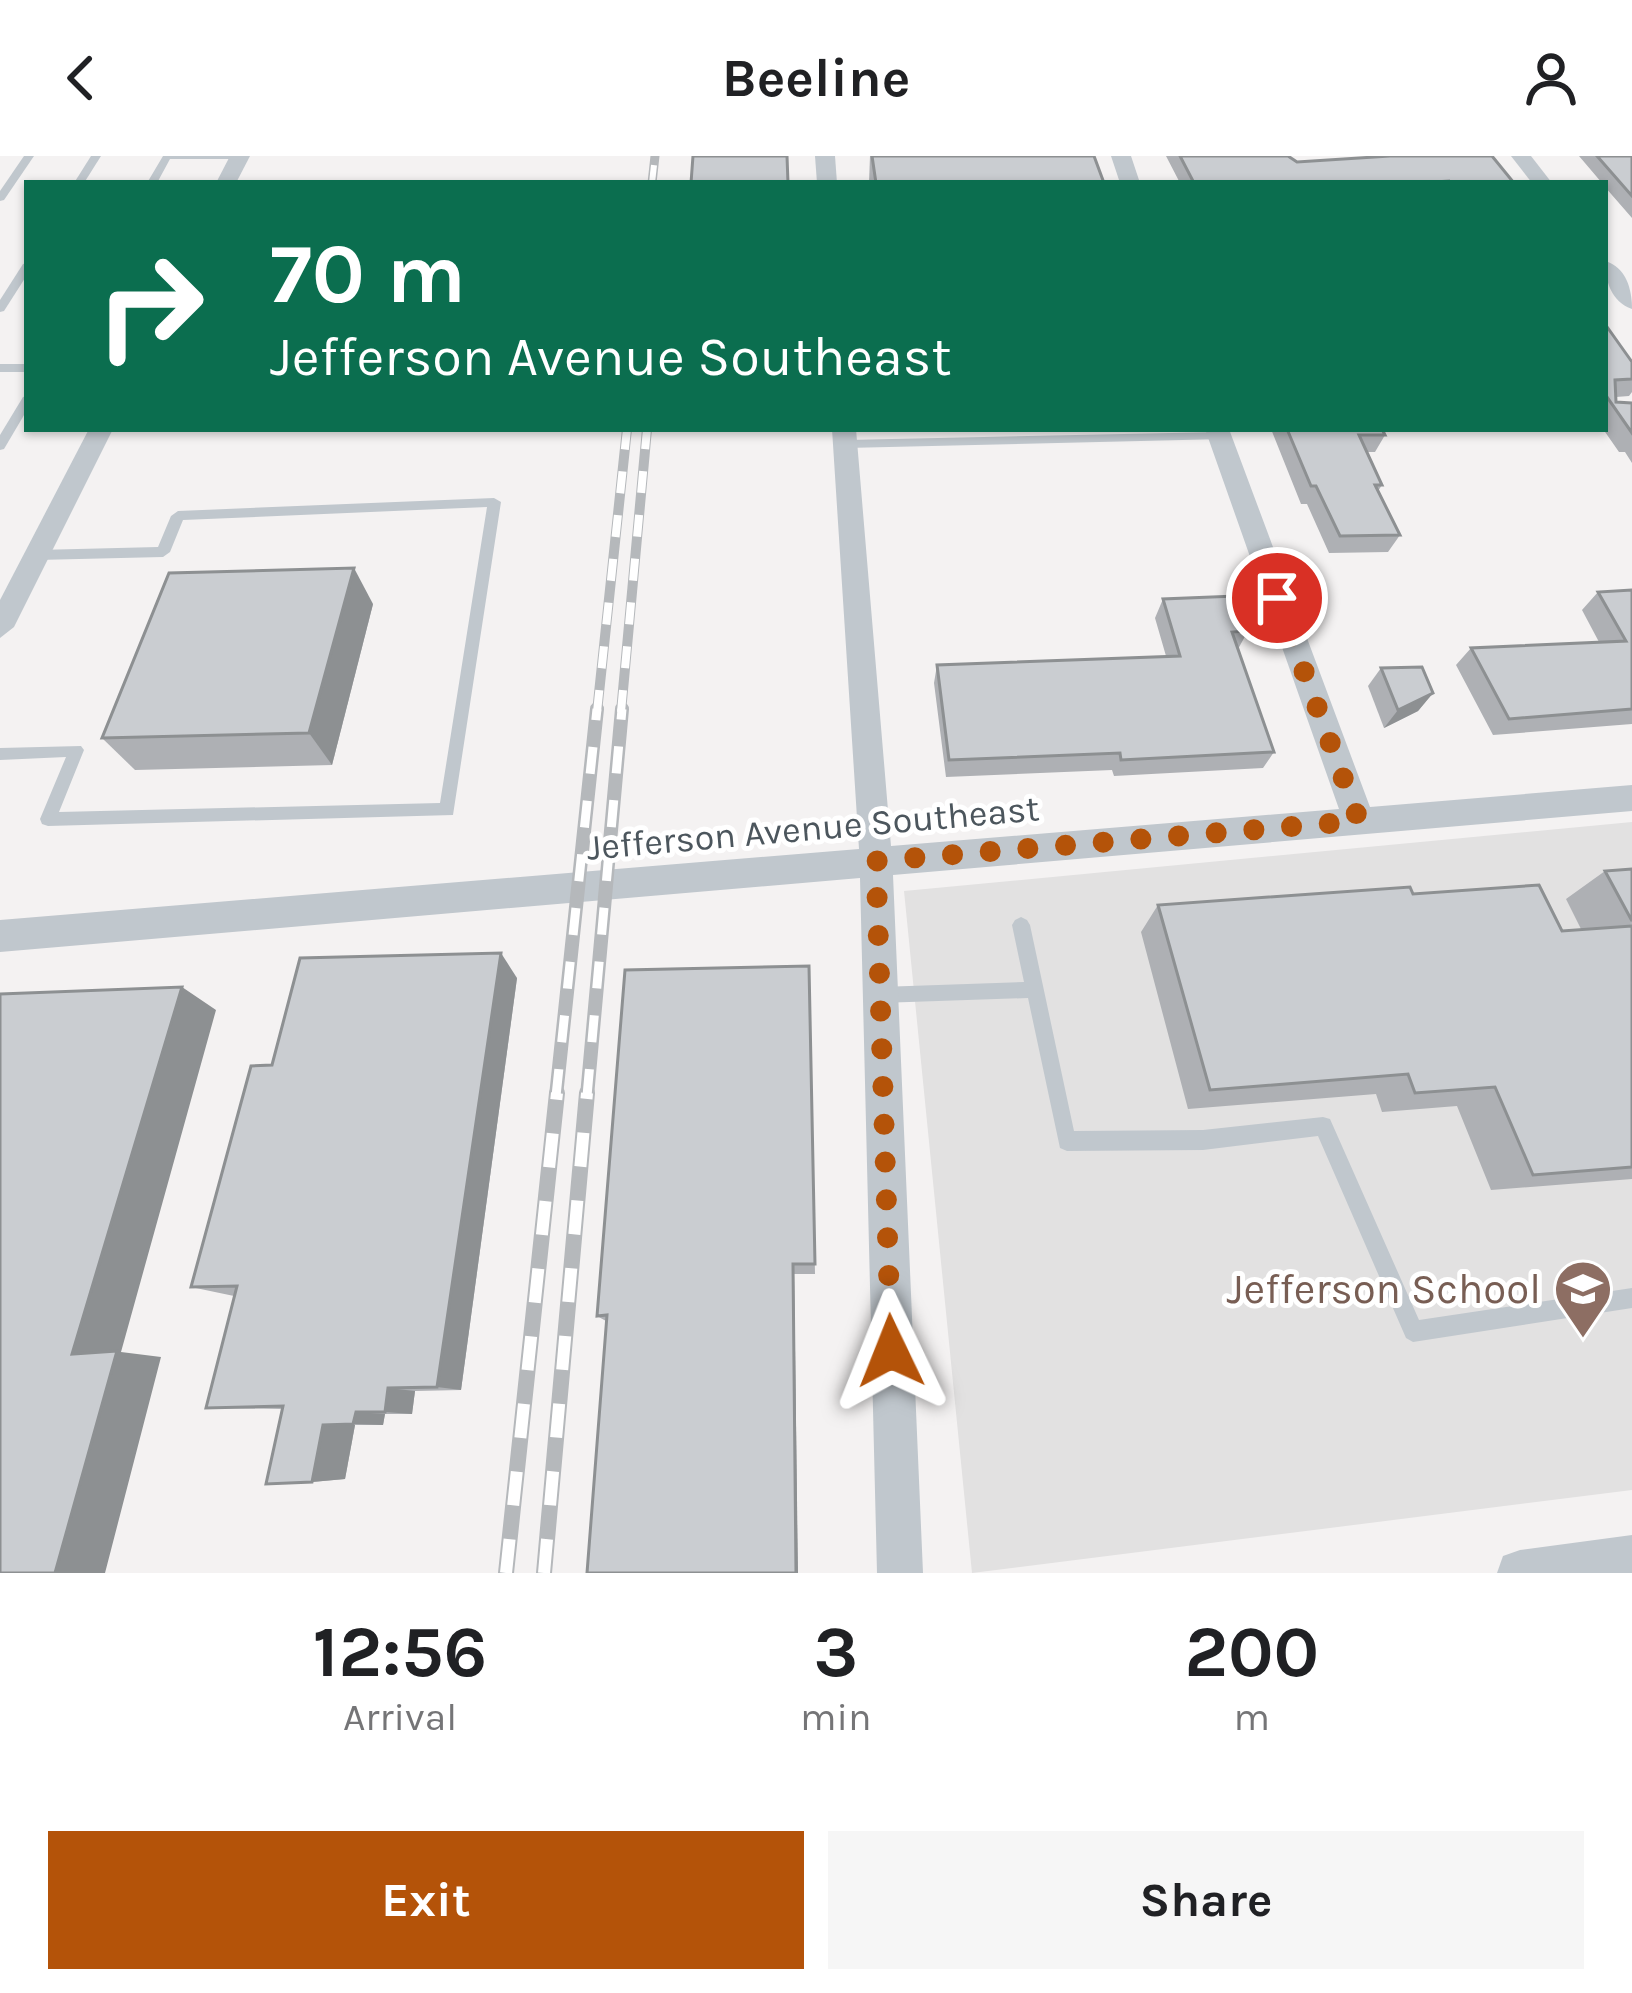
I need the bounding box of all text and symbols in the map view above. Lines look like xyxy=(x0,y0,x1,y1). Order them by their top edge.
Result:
icon: back xyxy=(48,45,114,111)
icon: person xyxy=(1518,45,1584,111)
text: Beeline xyxy=(722,46,910,110)
text: 70 m xyxy=(270,225,466,323)
icon: right xyxy=(72,228,228,384)
text: Jefferson Avenue Southeast xyxy=(270,325,951,389)
pin xyxy=(1226,547,1328,649)
icon: arrive xyxy=(1244,565,1310,631)
street label: Jefferson Avenue Southeast xyxy=(585,787,1041,869)
school or university icon: Jefferson School xyxy=(1552,1258,1614,1340)
place label: Jefferson School xyxy=(1227,1264,1541,1314)
position arrow xyxy=(828,1288,954,1414)
text: 12:56 xyxy=(313,1610,487,1694)
text: 3 xyxy=(813,1610,858,1694)
text: 200 xyxy=(1184,1610,1319,1694)
text: Arrival xyxy=(343,1694,457,1740)
text: min xyxy=(800,1694,872,1740)
text: m xyxy=(1234,1694,1270,1740)
button: Exit xyxy=(48,1831,804,1969)
button: Share xyxy=(828,1831,1584,1969)

